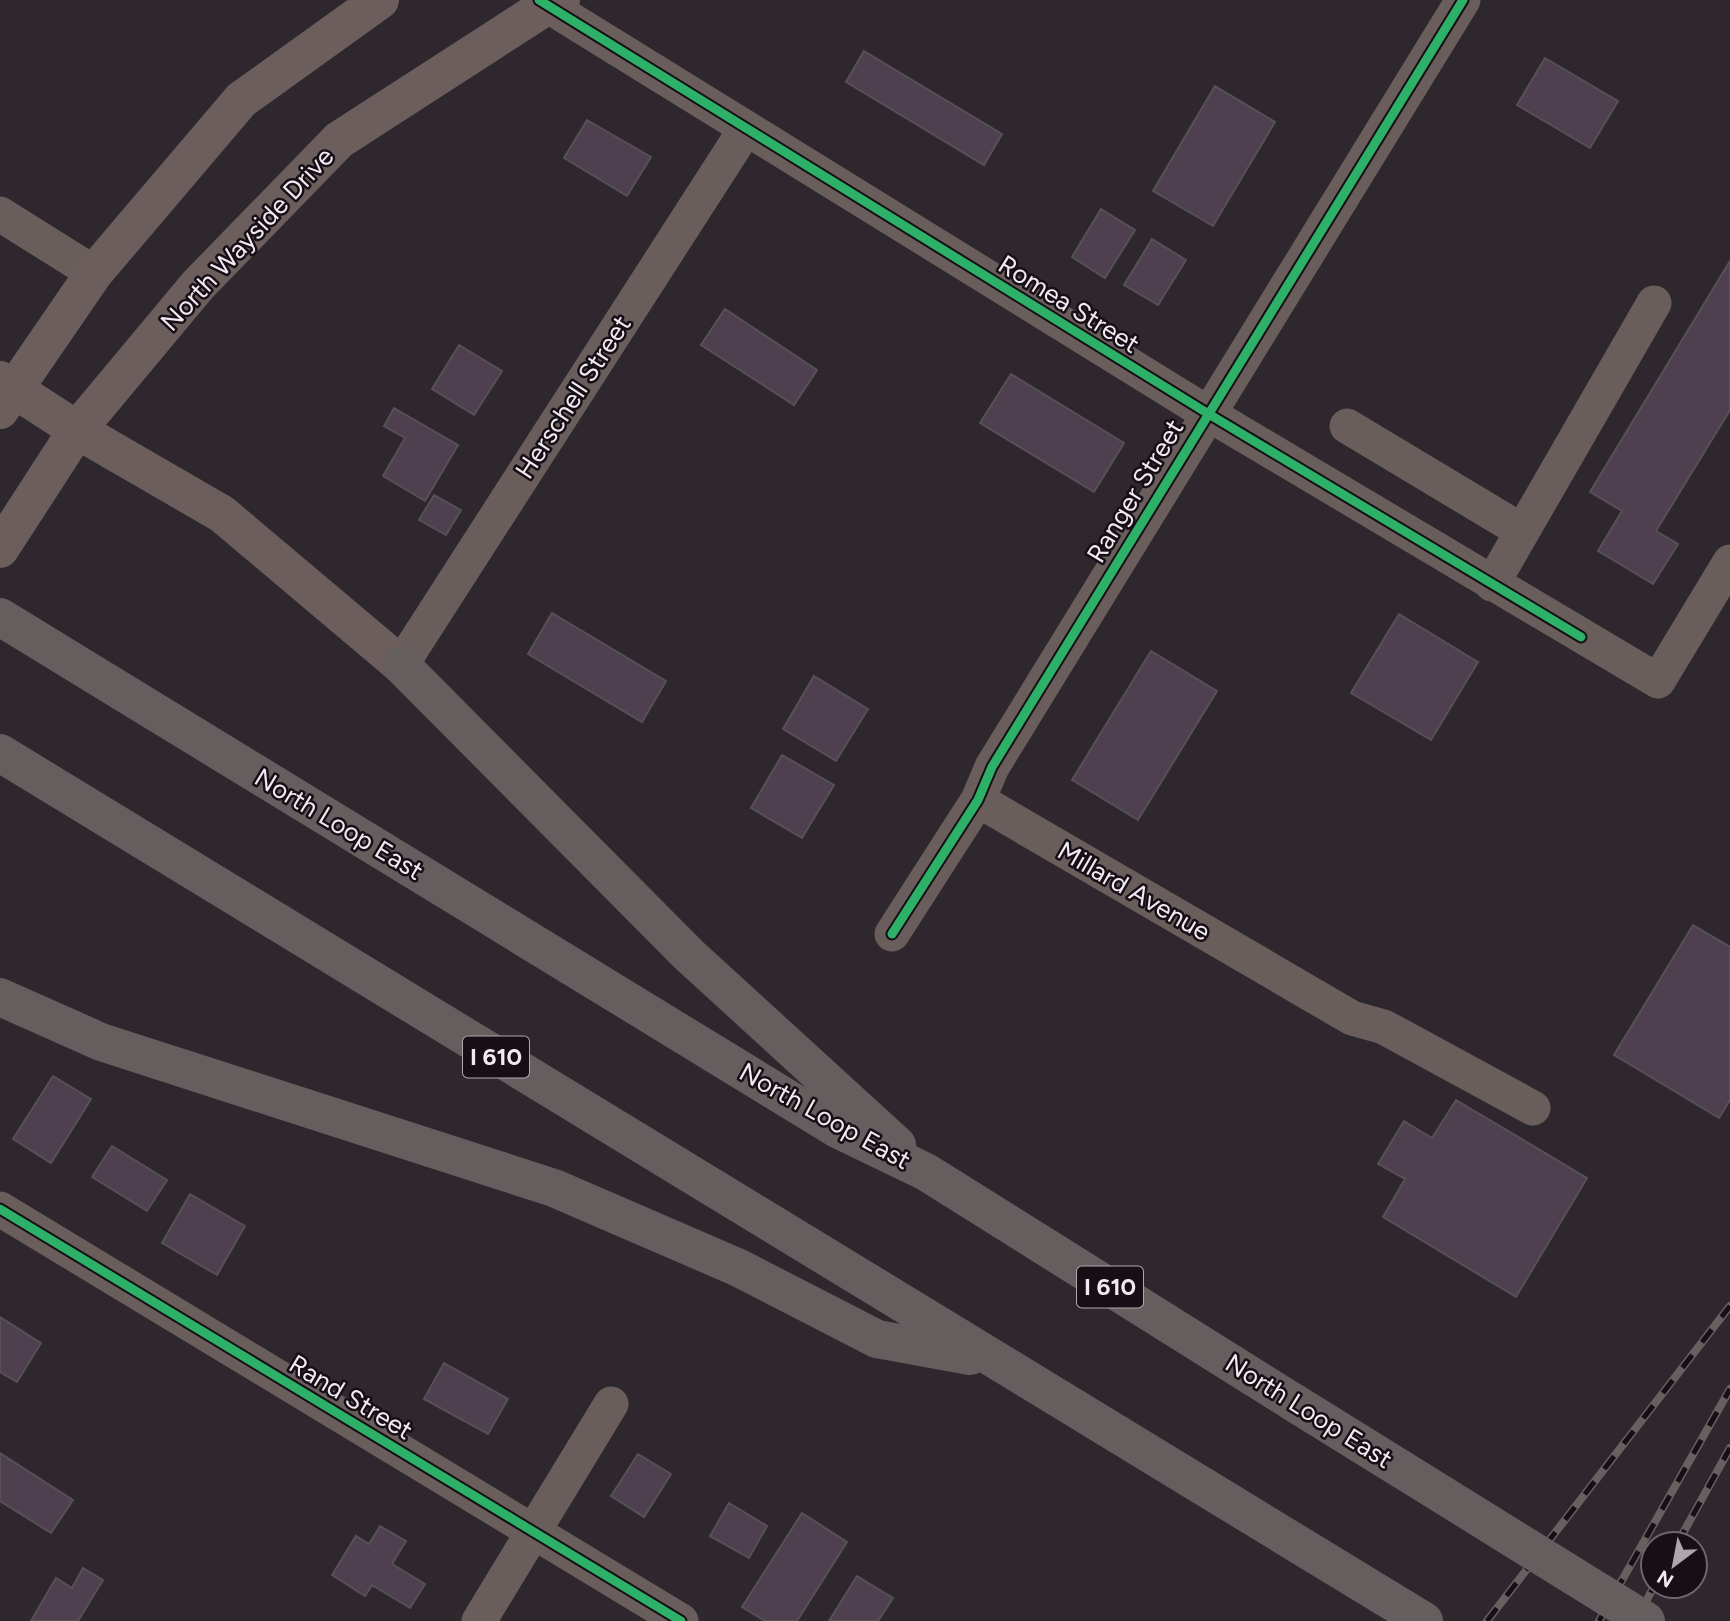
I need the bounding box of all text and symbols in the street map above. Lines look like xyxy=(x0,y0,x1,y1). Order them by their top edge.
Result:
street label: North Wayside Drive xyxy=(154,140,340,338)
street label: Romea Street xyxy=(993,248,1146,360)
street label: Herschell Street xyxy=(508,309,638,485)
street label: Ranger Street xyxy=(1080,413,1190,568)
street label: North Loop East xyxy=(249,761,429,887)
street label: Millard Avenue xyxy=(1052,834,1216,948)
road number: I 610 xyxy=(463,1036,529,1078)
street label: North Loop East xyxy=(734,1056,916,1176)
road number: I 610 xyxy=(1077,1266,1143,1308)
street label: North Loop East xyxy=(1220,1347,1399,1475)
street label: Rand Street xyxy=(283,1348,419,1446)
north arrow xyxy=(1639,1530,1709,1600)
text: N xyxy=(1653,1565,1678,1593)

